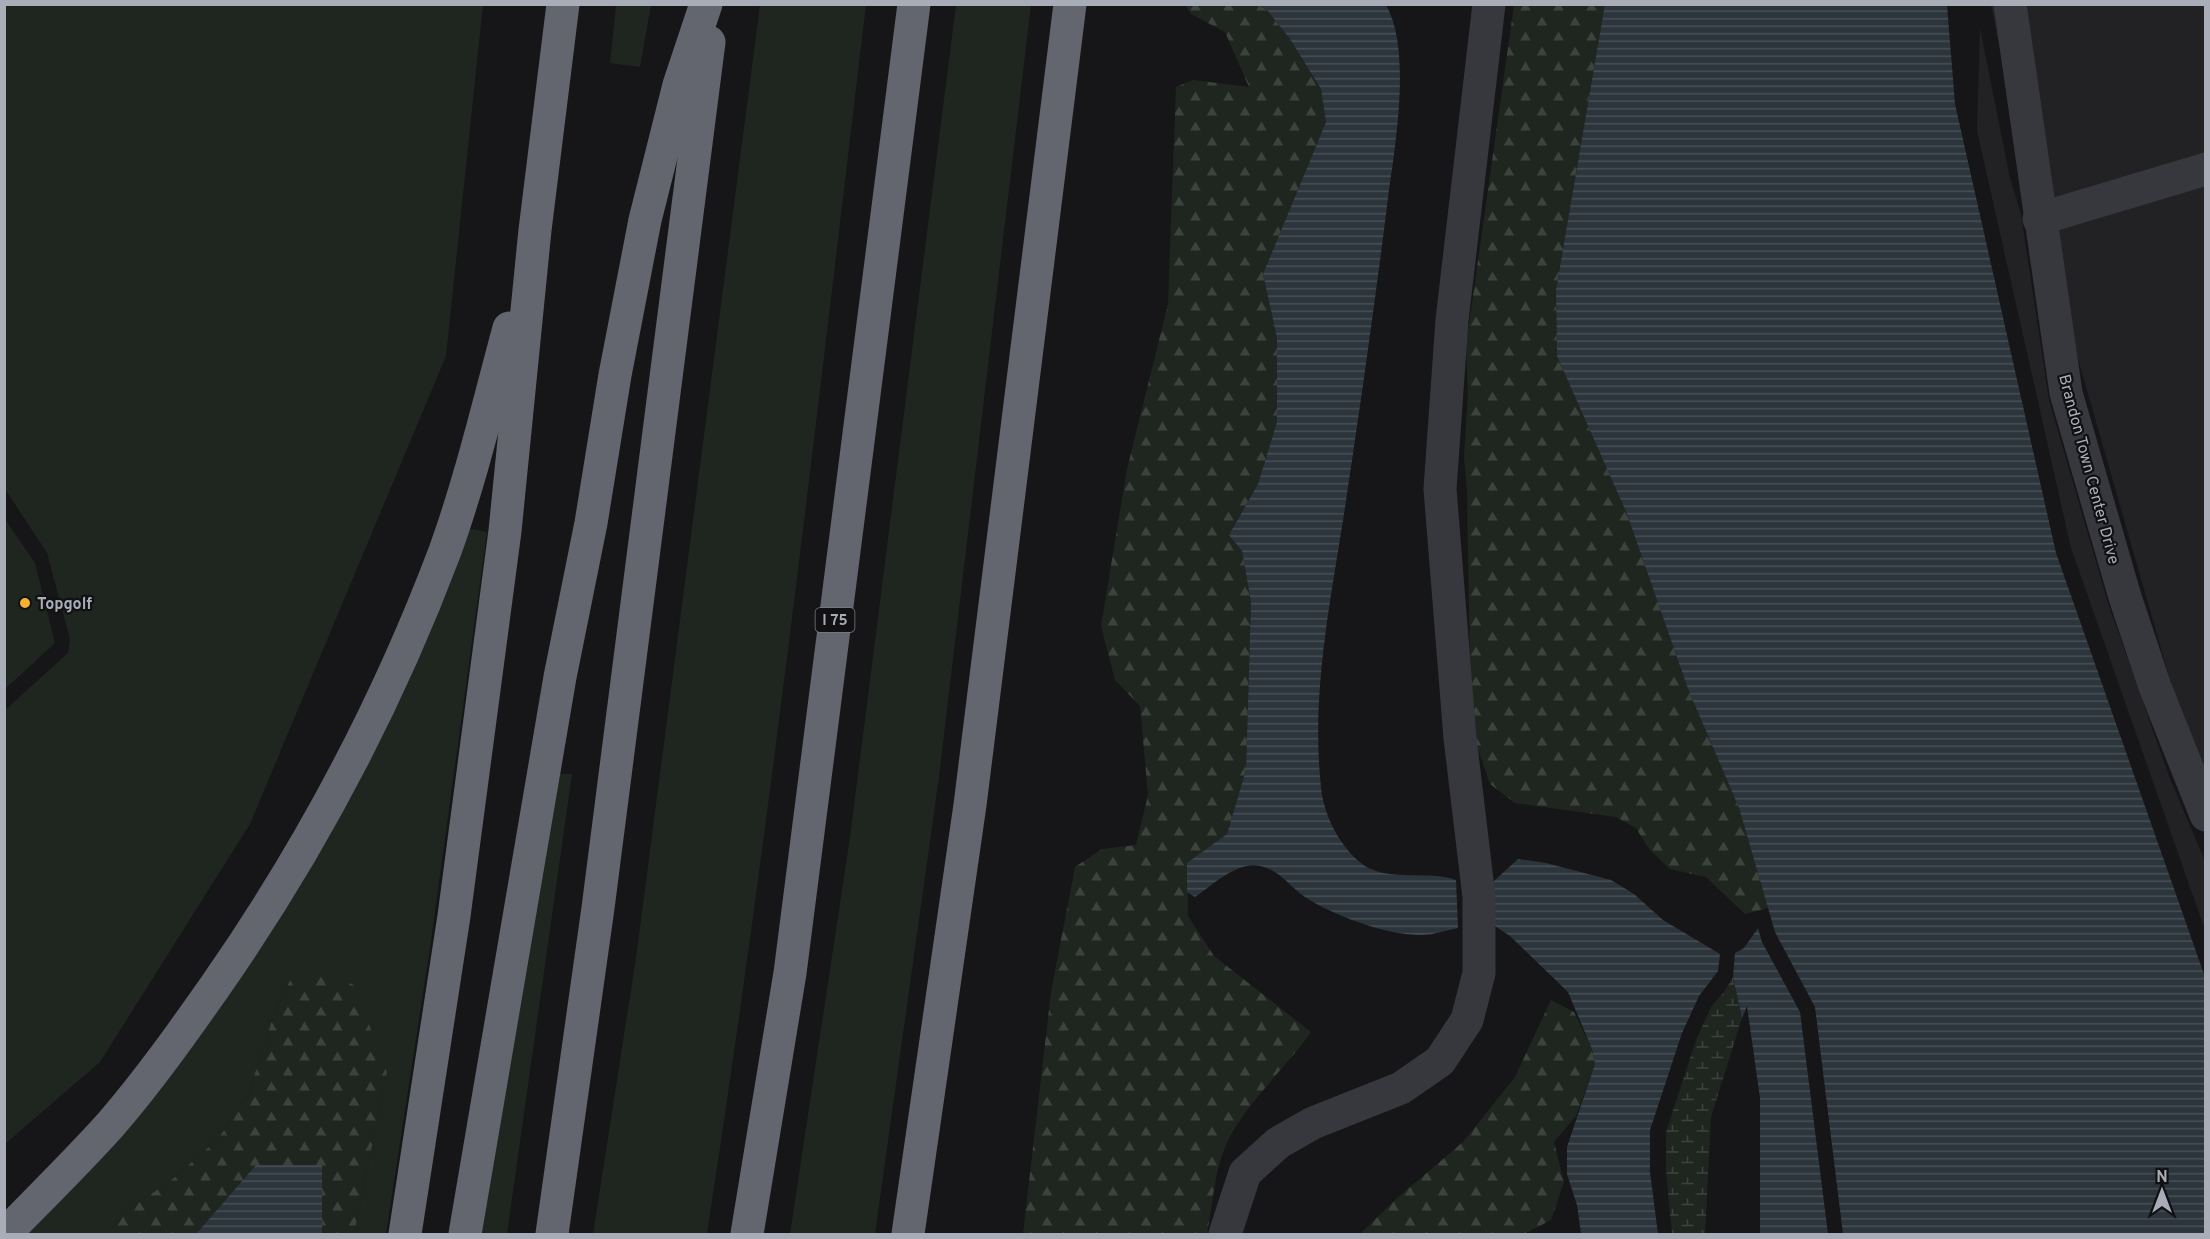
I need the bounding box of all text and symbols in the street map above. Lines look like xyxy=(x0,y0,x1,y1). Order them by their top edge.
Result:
street label: Brandon Town Center Drive xyxy=(2053,372,2123,567)
place label: Topgolf xyxy=(37,595,92,615)
marker: Topgolf xyxy=(18,596,32,610)
road number: I 75 xyxy=(816,608,854,632)
north arrow xyxy=(2132,1161,2192,1221)
text: N xyxy=(2156,1168,2168,1188)

